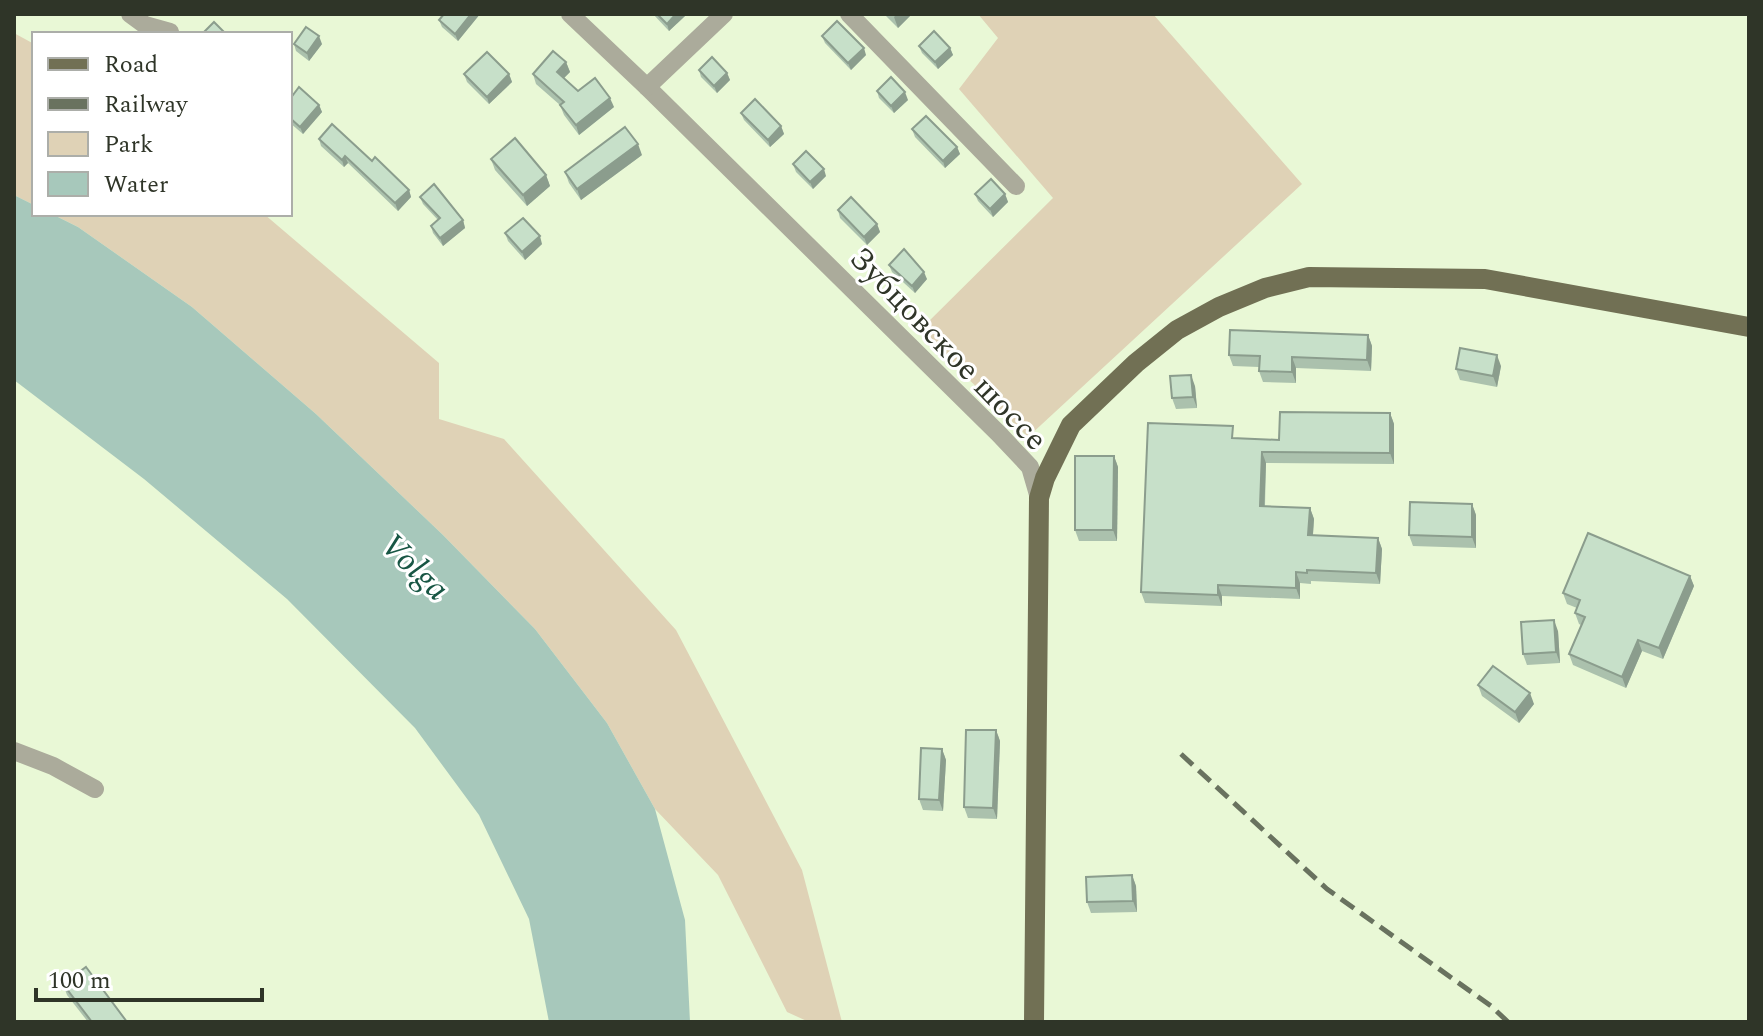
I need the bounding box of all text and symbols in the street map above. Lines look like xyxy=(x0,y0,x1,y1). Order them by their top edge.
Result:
legend xyxy=(32,32,292,216)
text: Road xyxy=(104,47,158,83)
text: Railway xyxy=(104,87,189,123)
text: Park xyxy=(104,127,154,163)
text: Water xyxy=(104,167,168,203)
street label: Зубцовское шоссе xyxy=(837,236,1059,462)
water label: Volga xyxy=(368,521,461,614)
scale bar xyxy=(36,952,262,1002)
text: 100 m xyxy=(48,963,111,999)

